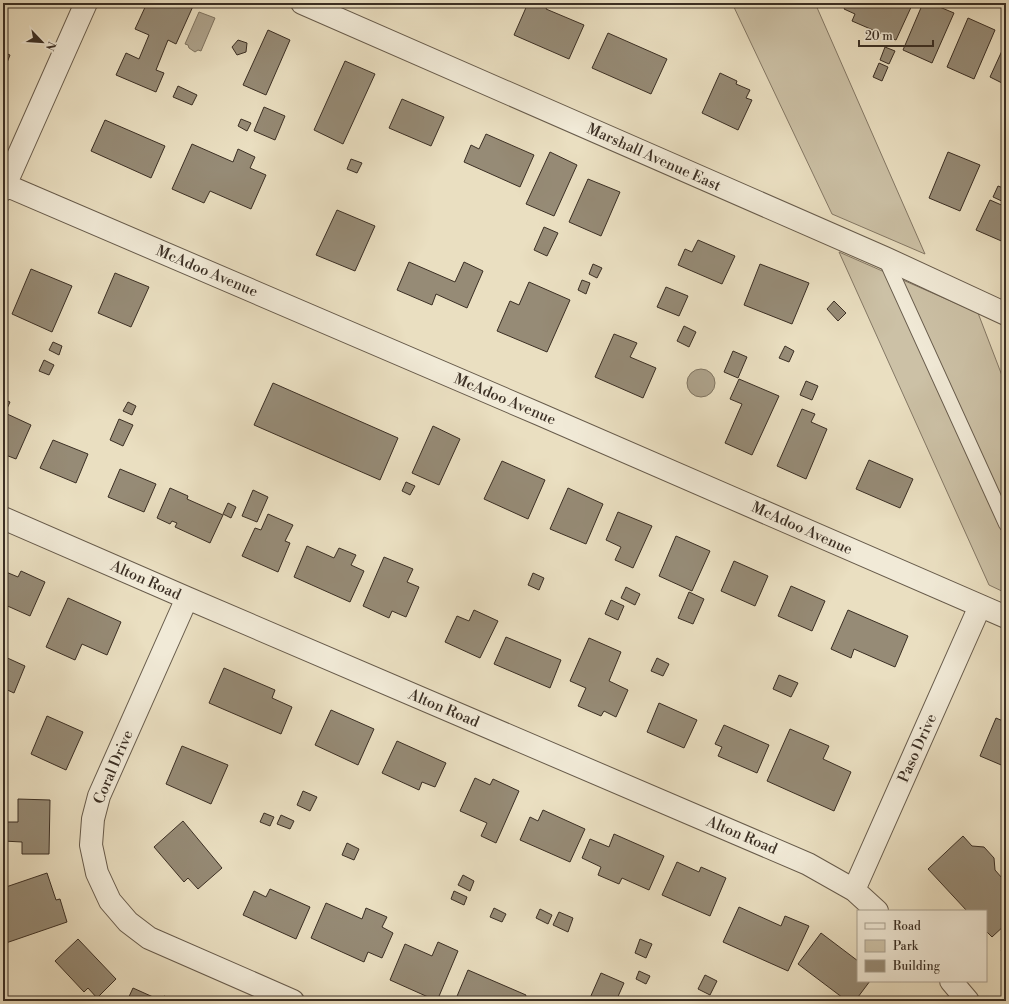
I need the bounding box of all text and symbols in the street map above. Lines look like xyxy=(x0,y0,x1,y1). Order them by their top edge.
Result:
north arrow xyxy=(22,22,62,62)
scale bar xyxy=(859,22,933,48)
text: 20 m xyxy=(865,29,893,44)
text: N xyxy=(42,39,58,53)
street label: Marshall Avenue East xyxy=(584,119,724,196)
street label: McAdoo Avenue xyxy=(153,241,261,301)
street label: McAdoo Avenue xyxy=(451,369,559,429)
street label: McAdoo Avenue xyxy=(748,498,855,559)
street label: Alton Road xyxy=(107,556,184,605)
street label: Alton Road xyxy=(405,685,483,732)
street label: Paso Drive xyxy=(894,711,941,786)
street label: Coral Drive xyxy=(89,727,138,807)
street label: Alton Road xyxy=(703,812,781,859)
legend xyxy=(857,910,987,982)
text: Road xyxy=(893,919,921,934)
text: Park xyxy=(893,939,919,954)
text: Building xyxy=(892,959,941,974)

